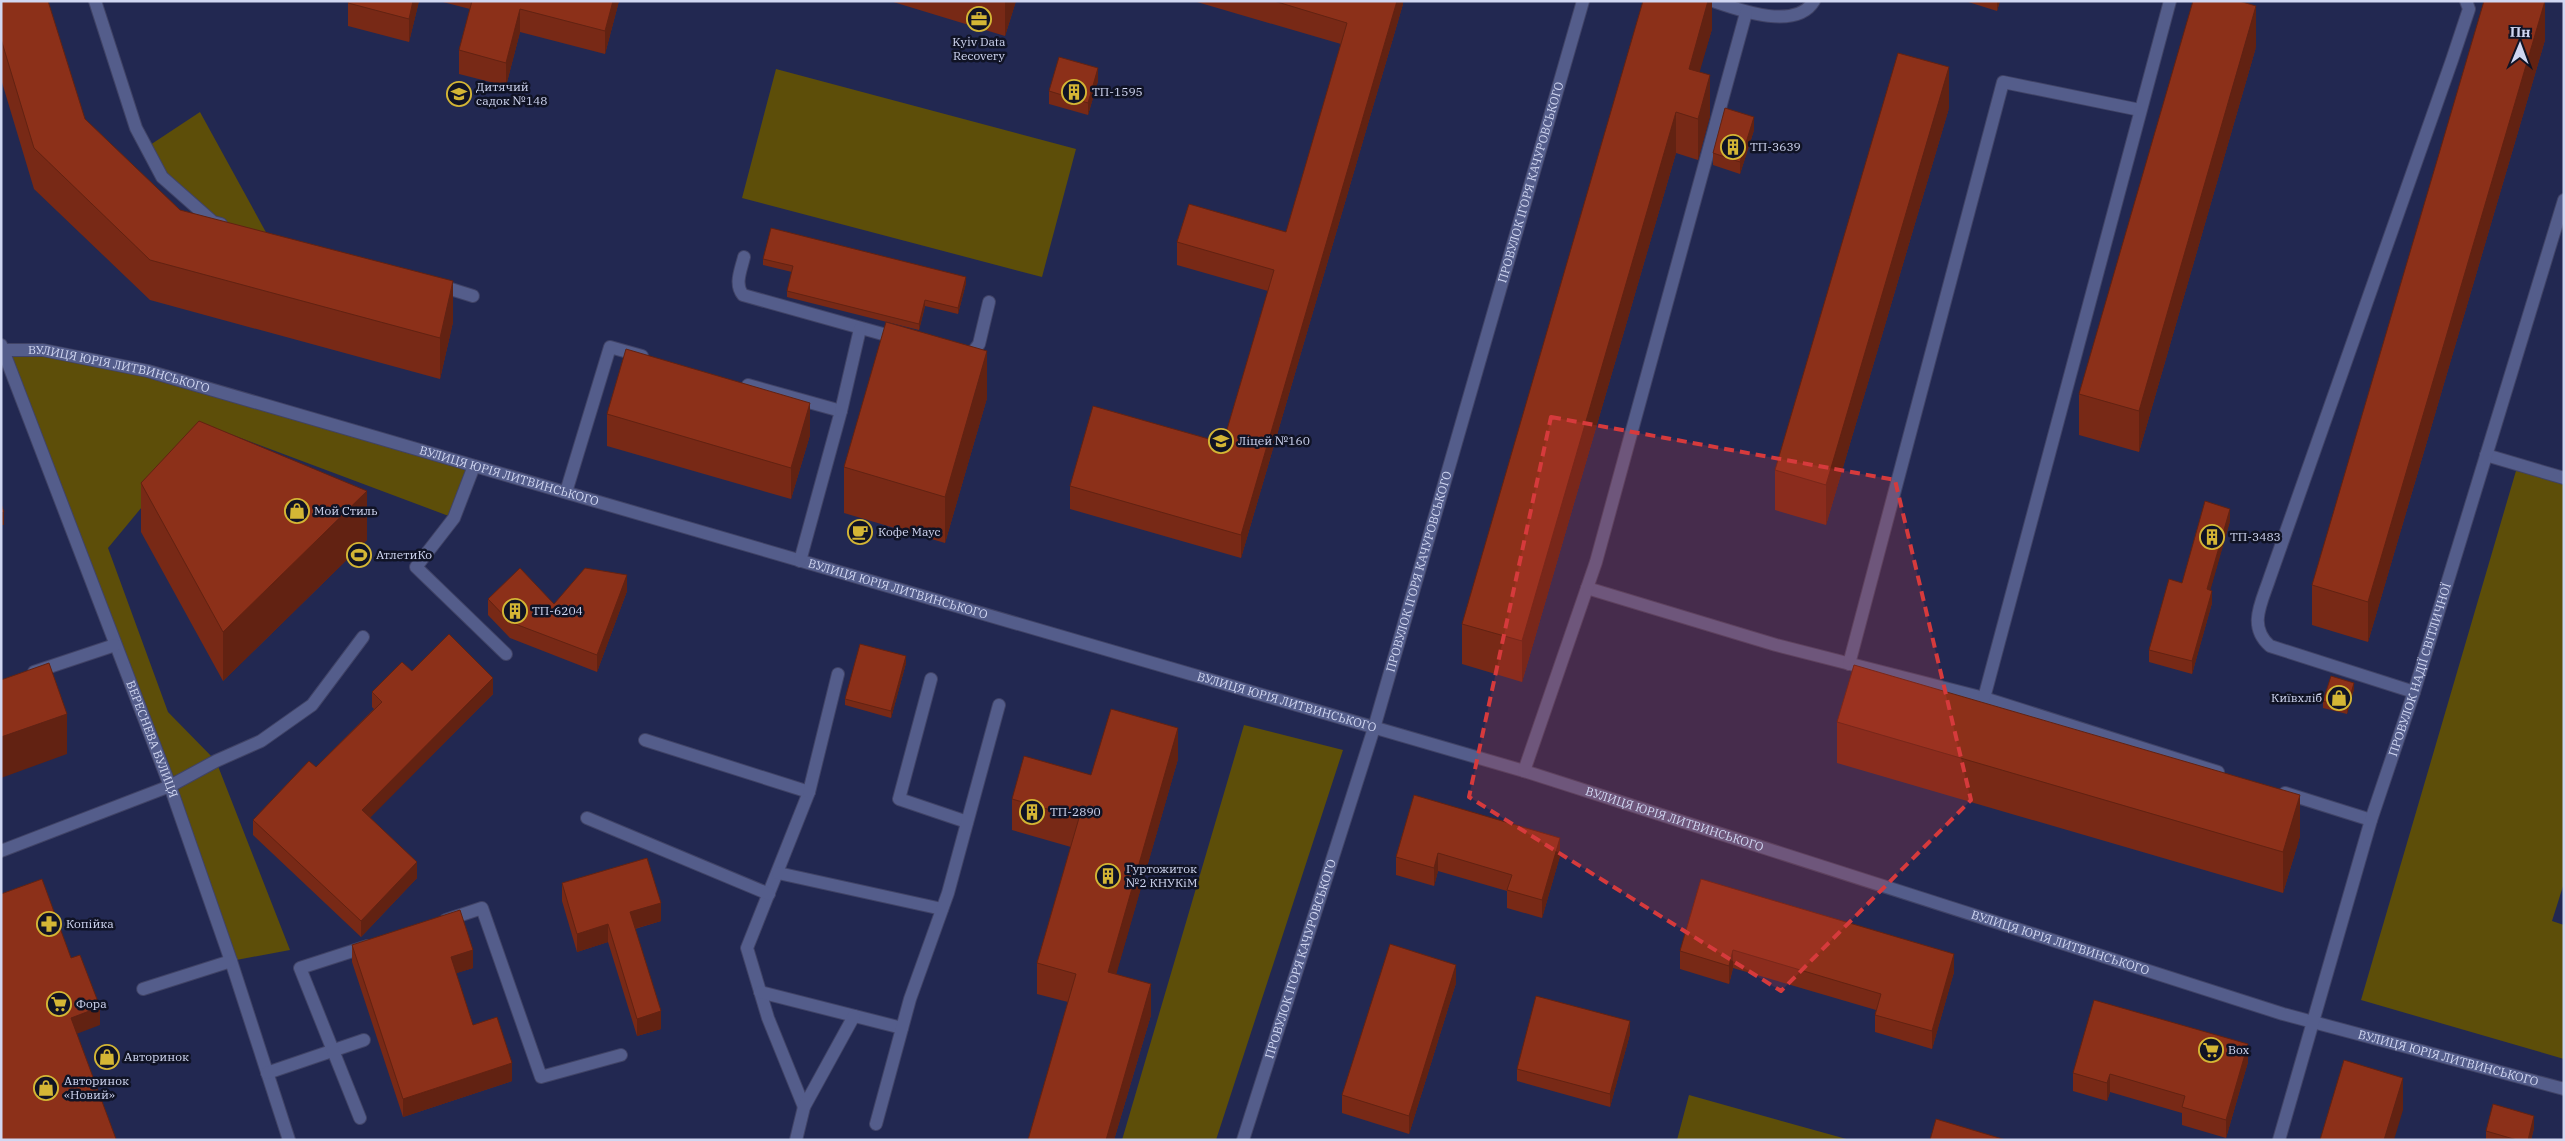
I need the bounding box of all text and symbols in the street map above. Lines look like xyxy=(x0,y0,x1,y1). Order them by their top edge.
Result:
office icon: Kyiv Data Recovery xyxy=(966,6,992,32)
north arrow xyxy=(2495,20,2545,70)
text: Пн xyxy=(2510,23,2531,41)
place label: Kyiv Data Recovery xyxy=(952,34,1006,63)
place label: Дитячий садок №148 xyxy=(476,79,548,108)
building icon: ТП-1595 xyxy=(1061,79,1087,105)
street label: ПРОВУЛОК ІГОРЯ КАЧУРОВСЬКОГО xyxy=(1494,80,1566,285)
school or university icon: Дитячий садок №148 xyxy=(446,81,472,107)
place label: ТП-1595 xyxy=(1092,84,1143,99)
building icon: ТП-3639 xyxy=(1720,134,1746,160)
place label: ТП-3639 xyxy=(1750,139,1801,154)
street label: ВУЛИЦЯ ЮРІЯ ЛИТВИНСЬКОГО xyxy=(28,342,212,396)
school or university icon: Ліцей №160 xyxy=(1208,428,1234,454)
place label: Ліцей №160 xyxy=(1238,433,1310,448)
street label: ВУЛИЦЯ ЮРІЯ ЛИТВИНСЬКОГО xyxy=(418,442,601,509)
street label: ПРОВУЛОК ІГОРЯ КАЧУРОВСЬКОГО xyxy=(1382,469,1455,674)
shop icon: Мой Стиль xyxy=(284,498,310,524)
place label: Мой Стиль xyxy=(314,503,378,518)
cafe icon: Кофе Маус xyxy=(847,519,873,545)
place label: Кофе Маус xyxy=(878,524,941,539)
building icon: ТП-3483 xyxy=(2199,524,2225,550)
place label: ТП-3483 xyxy=(2230,529,2281,544)
sports icon: АтлетиКо xyxy=(346,542,372,568)
place label: АтлетиКо xyxy=(376,547,432,562)
street label: ВУЛИЦЯ ЮРІЯ ЛИТВИНСЬКОГО xyxy=(807,555,990,622)
street label: ПРОВУЛОК НАДІЇ СВІТЛИЧНОЇ xyxy=(2385,581,2454,758)
building icon: ТП-6204 xyxy=(502,598,528,624)
place label: ТП-6204 xyxy=(532,603,583,618)
street label: ВУЛИЦЯ ЮРІЯ ЛИТВИНСЬКОГО xyxy=(1195,668,1378,735)
street label: ВЕРЕСНЕВА ВУЛИЦЯ xyxy=(123,678,181,800)
shop icon: Київхліб xyxy=(2326,685,2352,711)
place label: Київхліб xyxy=(2271,690,2322,705)
street label: ВУЛИЦЯ ЮРІЯ ЛИТВИНСЬКОГО xyxy=(1584,783,1766,854)
building icon: ТП-2890 xyxy=(1019,799,1045,825)
place label: ТП-2890 xyxy=(1050,804,1101,819)
street label: ПРОВУЛОК ІГОРЯ КАЧУРОВСЬКОГО xyxy=(1261,857,1339,1061)
place label: Гуртожиток №2 КНУКіМ xyxy=(1126,861,1197,890)
building icon: Гуртожиток №2 КНУКіМ xyxy=(1095,863,1121,889)
street label: ВУЛИЦЯ ЮРІЯ ЛИТВИНСЬКОГО xyxy=(1969,907,2151,978)
pharmacy icon: Копійка xyxy=(36,911,62,937)
place label: Копійка xyxy=(66,916,114,931)
supermarket icon: Фора xyxy=(46,991,72,1017)
place label: Фора xyxy=(76,996,107,1011)
street label: ВУЛИЦЯ ЮРІЯ ЛИТВИНСЬКОГО xyxy=(2356,1026,2540,1089)
supermarket icon: Box xyxy=(2198,1037,2224,1063)
place label: Box xyxy=(2228,1042,2250,1057)
shop icon: Авторинок xyxy=(94,1044,120,1070)
place label: Авторинок xyxy=(124,1049,189,1064)
place label: Авторинок «Новий» xyxy=(64,1073,129,1102)
shop icon: Авторинок «Новий» xyxy=(33,1075,59,1101)

